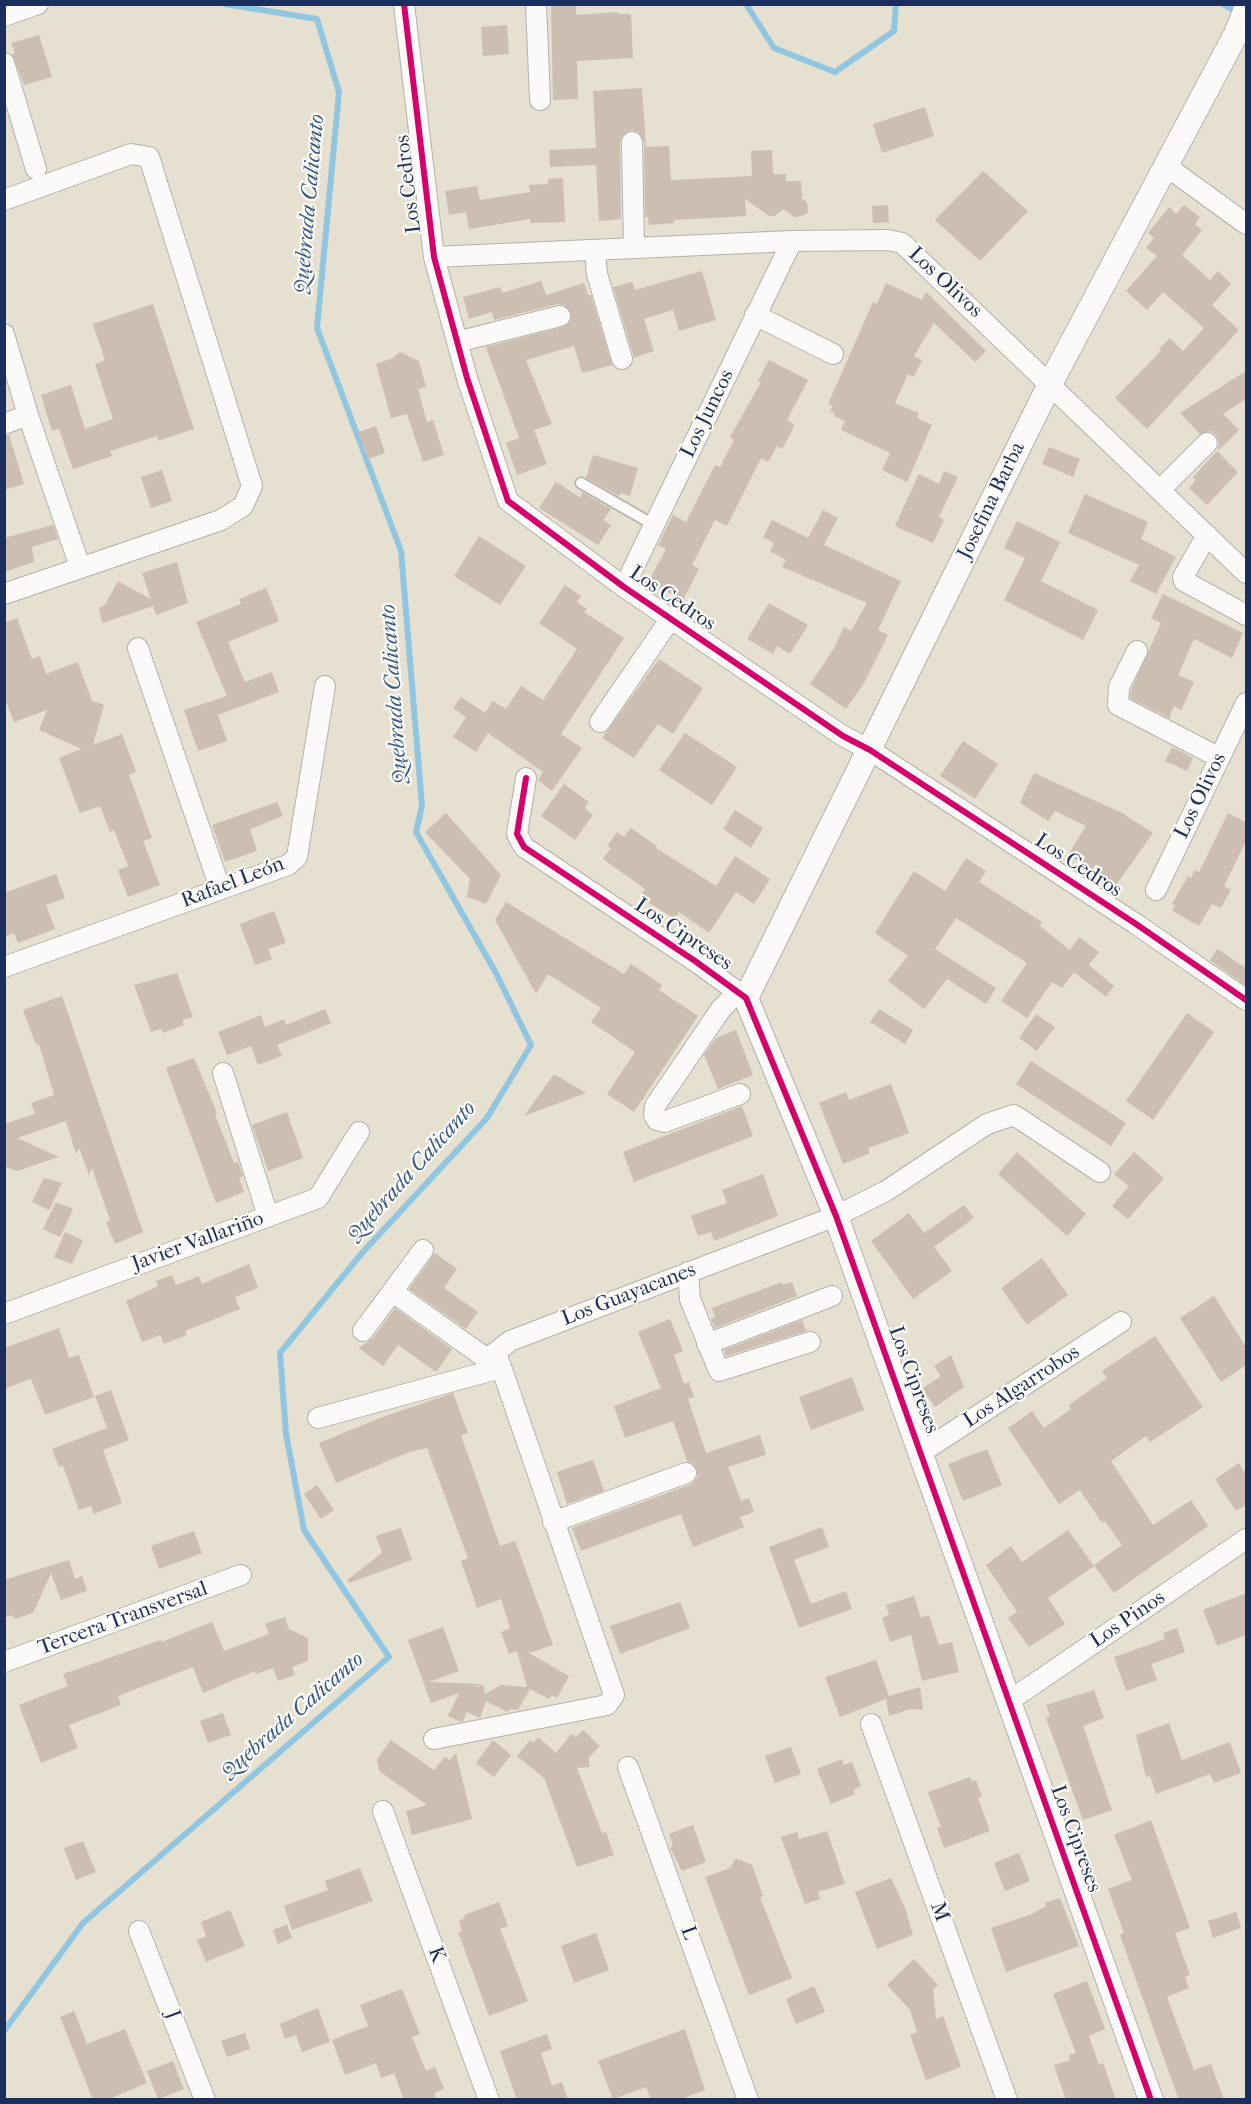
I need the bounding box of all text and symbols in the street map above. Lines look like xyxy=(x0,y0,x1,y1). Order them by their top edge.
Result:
water label: Quebrada Calicanto xyxy=(289,113,331,295)
street label: Los Cedros xyxy=(390,133,428,235)
street label: Los Olivos xyxy=(903,242,987,324)
street label: Los Juncos xyxy=(676,366,740,462)
street label: Josefina Barba xyxy=(953,438,1031,564)
street label: Los Cedros xyxy=(624,561,720,637)
water label: Quebrada Calicanto xyxy=(376,603,414,785)
street label: Los Olivos xyxy=(1169,749,1233,843)
street label: Los Cedros xyxy=(1030,829,1126,903)
street label: Rafael León xyxy=(178,852,288,914)
street label: Los Cipreses xyxy=(629,893,737,977)
water label: Quebrada Calicanto xyxy=(342,1096,482,1248)
street label: Javier Vallariño xyxy=(129,1206,267,1278)
street label: Los Guayacanes xyxy=(558,1258,700,1332)
street label: Los Cipreses xyxy=(882,1323,944,1437)
street label: Los Algarrobos xyxy=(959,1340,1085,1434)
street label: Tercera Transversal xyxy=(35,1577,211,1661)
street label: Los Pinos xyxy=(1086,1586,1170,1654)
water label: Quebrada Calicanto xyxy=(216,1647,370,1785)
street label: Los Cipreses xyxy=(1044,1782,1106,1896)
street label: M xyxy=(924,1899,954,1925)
street label: L xyxy=(674,1923,702,1943)
street label: K xyxy=(422,1944,450,1966)
street label: J xyxy=(159,2007,185,2023)

